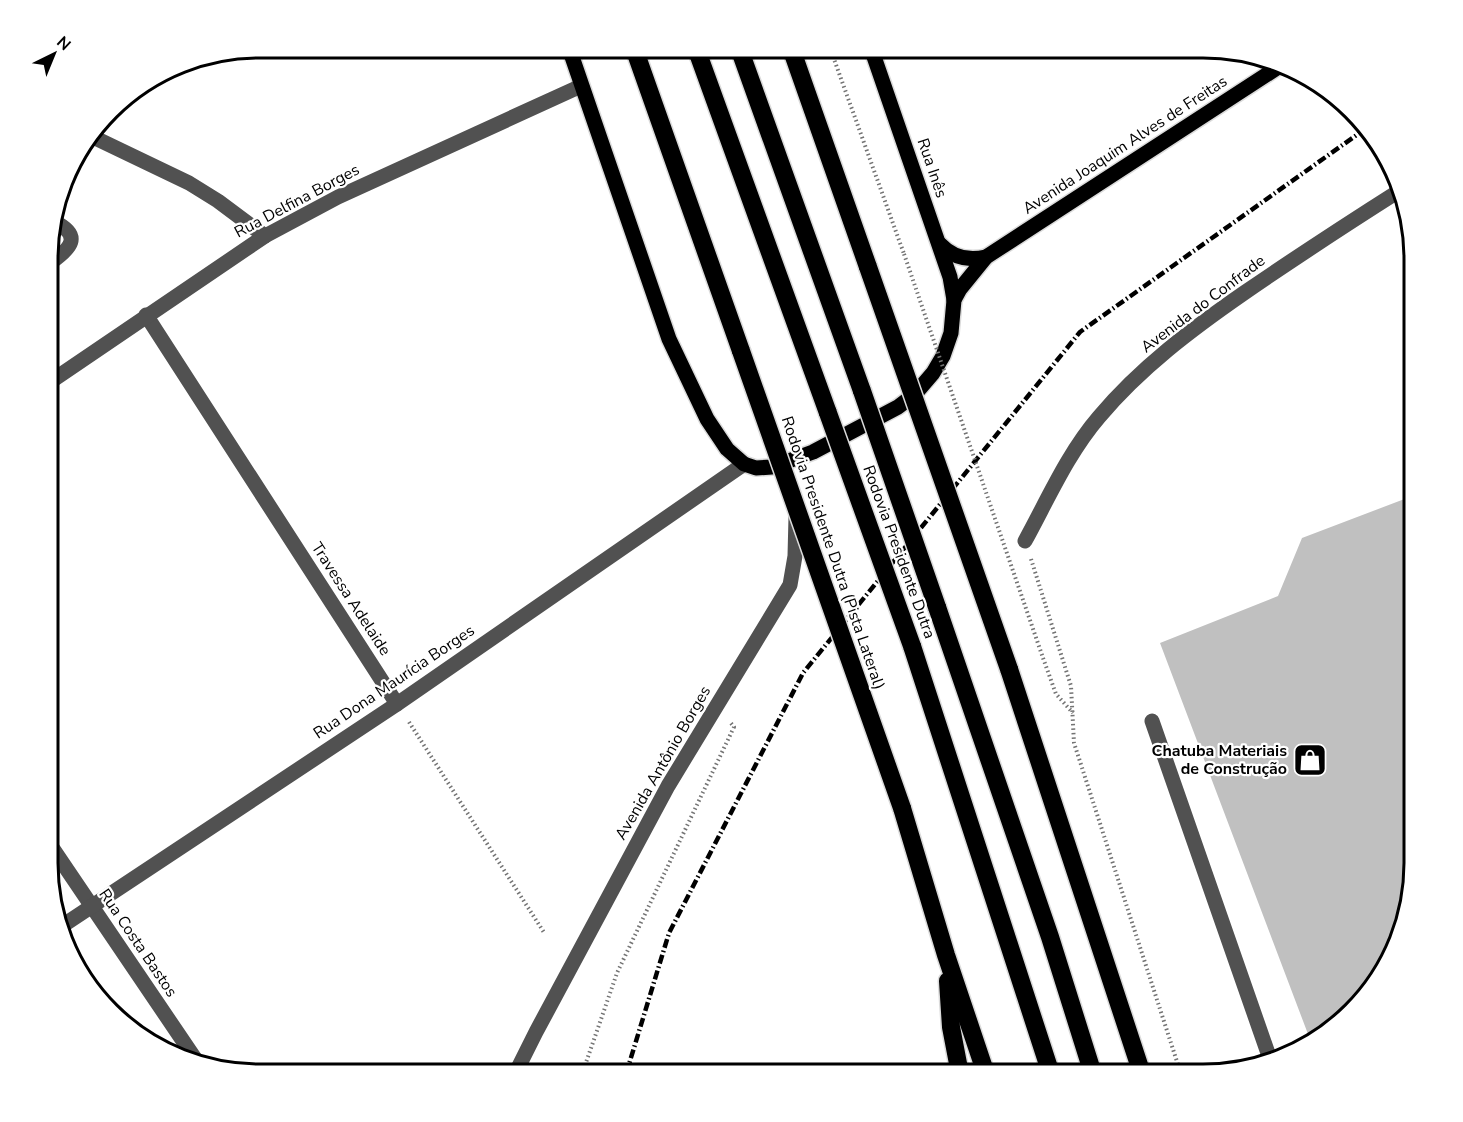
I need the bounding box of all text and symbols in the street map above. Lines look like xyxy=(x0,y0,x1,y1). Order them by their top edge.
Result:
north arrow xyxy=(24,24,84,84)
text: N xyxy=(52,32,75,56)
street label: Avenida Joaquim Alves de Freitas xyxy=(1018,70,1232,220)
street label: Rua Inês xyxy=(912,135,952,201)
street label: Rua Delfina Borges xyxy=(231,159,363,243)
street label: Avenida do Confrade xyxy=(1136,250,1270,358)
street label: Rodovia Presidente Dutra (Pista Lateral) xyxy=(776,413,890,693)
street label: Rodovia Presidente Dutra xyxy=(857,462,941,642)
street label: Travessa Adelaide xyxy=(306,538,396,660)
street label: Rua Dona Maurícia Borges xyxy=(309,620,479,744)
street label: Avenida Antônio Borges xyxy=(610,682,716,844)
place label: Chatuba Materiais de Construção xyxy=(1152,740,1287,780)
shop icon: Chatuba Materiais de Construção xyxy=(1292,742,1328,778)
street label: Rua Costa Bastos xyxy=(94,885,182,1001)

